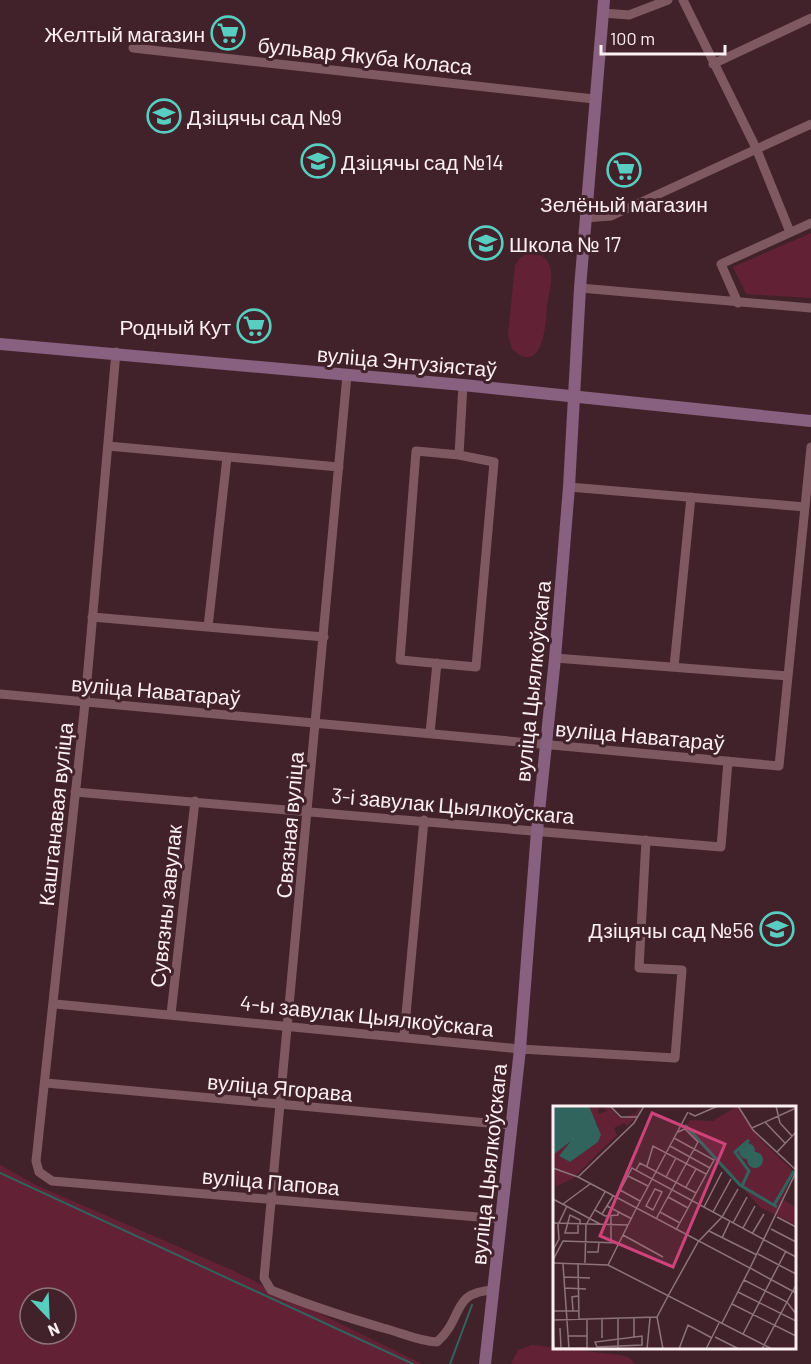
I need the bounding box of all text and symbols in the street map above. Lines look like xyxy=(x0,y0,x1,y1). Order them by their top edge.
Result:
supermarket icon: Желтый магазин xyxy=(210,15,246,51)
scale bar xyxy=(601,18,726,56)
place label: Желтый магазин xyxy=(44,21,205,46)
text: 100 m xyxy=(610,27,655,49)
street label: бульвар Якуба Коласа xyxy=(256,31,474,79)
school or university icon: Дзіцячы сад №9 xyxy=(146,98,182,134)
place label: Дзіцячы сад №9 xyxy=(187,104,342,129)
school or university icon: Дзіцячы сад №14 xyxy=(300,143,336,179)
place label: Дзіцячы сад №14 xyxy=(341,149,504,174)
supermarket icon: Зелёный магазин xyxy=(606,152,642,188)
place label: Зелёный магазин xyxy=(540,191,708,216)
school or university icon: Школа № 17 xyxy=(468,225,504,261)
place label: Школа № 17 xyxy=(509,231,621,256)
supermarket icon: Родный Кут xyxy=(236,308,272,344)
place label: Родный Кут xyxy=(119,314,231,339)
street label: вуліца Энтузіястаў xyxy=(316,341,498,381)
street label: вуліца Цыялкоўскага xyxy=(509,579,555,783)
street label: вуліца Наватараў xyxy=(70,670,242,710)
street label: вуліца Наватараў xyxy=(554,715,726,755)
street label: Каштанавая вуліца xyxy=(33,721,77,907)
street label: Связная вуліца xyxy=(270,750,308,899)
street label: 3-і завулак Цыялкоўскага xyxy=(330,782,576,828)
street label: Сувязны завулак xyxy=(144,823,186,989)
school or university icon: Дзіцячы сад №56 xyxy=(759,911,795,947)
place label: Дзіцячы сад №56 xyxy=(588,917,754,942)
street label: 4-ы завулак Цыялкоўскага xyxy=(239,989,495,1041)
street label: вуліца Цыялкоўскага xyxy=(465,1062,511,1266)
street label: вуліца Ягорава xyxy=(206,1068,354,1106)
inset map xyxy=(553,1106,796,1349)
street label: вуліца Папова xyxy=(201,1163,341,1199)
north arrow xyxy=(18,1286,78,1346)
text: N xyxy=(45,1319,63,1341)

